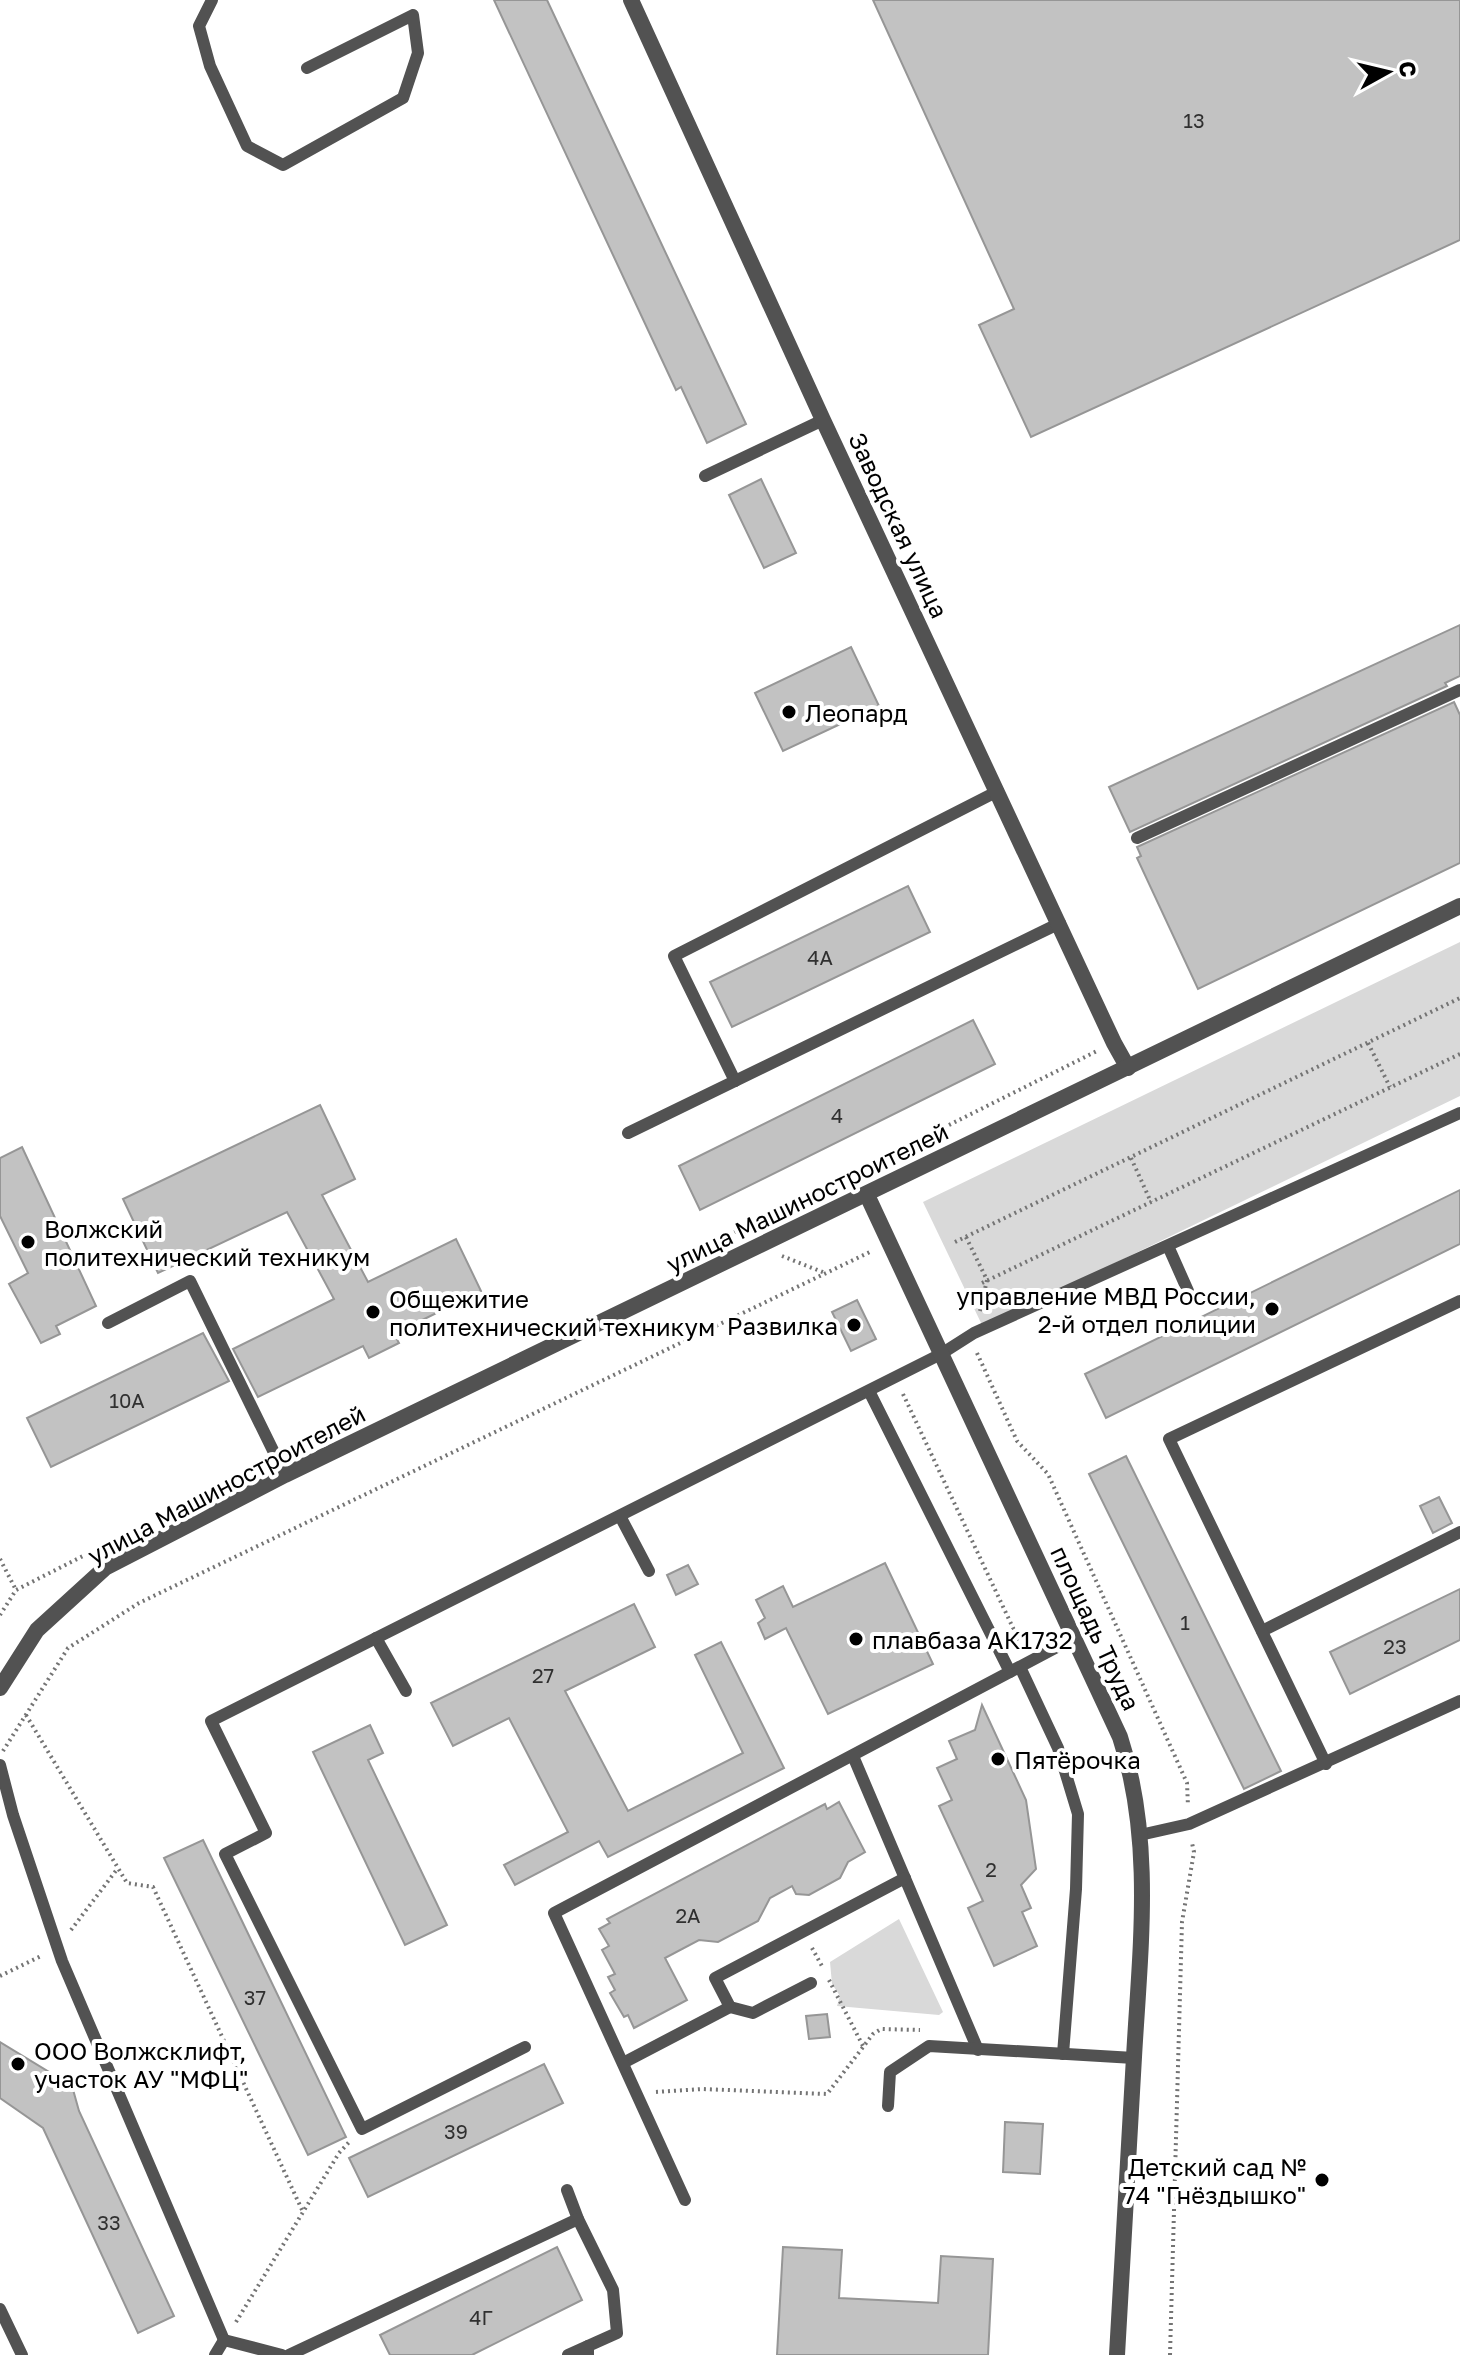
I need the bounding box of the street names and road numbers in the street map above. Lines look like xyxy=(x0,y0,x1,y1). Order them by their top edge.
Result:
street label: Заводская улица xyxy=(843,428,955,622)
street label: улица Машиностроителей xyxy=(661,1116,953,1278)
street label: улица Машиностроителей xyxy=(82,1398,370,1570)
street label: площадь Труда xyxy=(1045,1541,1147,1715)

